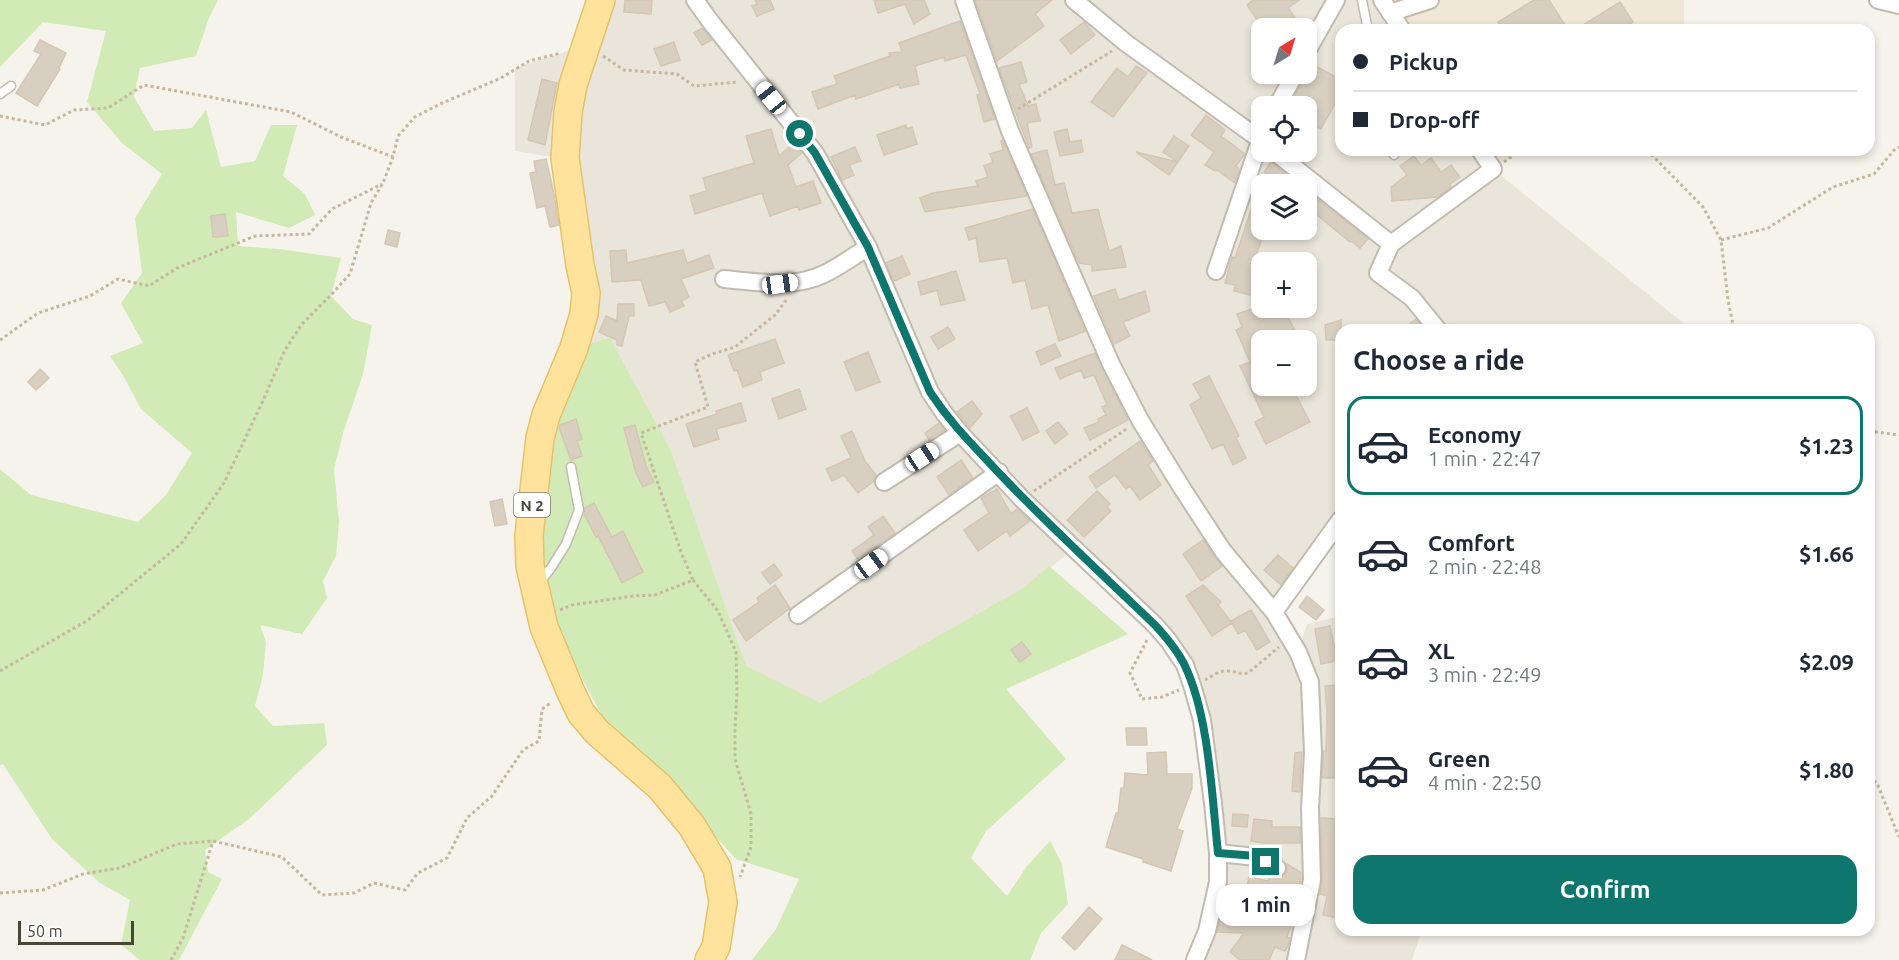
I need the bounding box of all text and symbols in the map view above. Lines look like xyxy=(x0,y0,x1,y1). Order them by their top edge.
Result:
north arrow xyxy=(1251,18,1317,84)
map controls xyxy=(1251,18,1317,396)
text: Pickup xyxy=(1389,49,1458,74)
car xyxy=(753,78,789,118)
button: locate xyxy=(1251,96,1317,162)
text: Drop-off xyxy=(1389,107,1479,132)
route start xyxy=(786,120,813,147)
button: layers xyxy=(1251,174,1317,240)
button: + xyxy=(1251,252,1317,318)
car xyxy=(761,273,799,295)
button: − xyxy=(1251,330,1317,396)
text: Choose a ride xyxy=(1353,345,1525,375)
icon: car xyxy=(1356,419,1410,473)
text: Economy xyxy=(1428,422,1521,447)
text: $1.23 xyxy=(1799,433,1854,458)
car xyxy=(902,440,942,474)
text: 1 min · 22:47 xyxy=(1428,447,1542,470)
road number: N 2 xyxy=(514,493,550,517)
icon: car xyxy=(1356,527,1410,581)
text: Comfort xyxy=(1428,530,1515,555)
text: $1.66 xyxy=(1799,541,1854,566)
car xyxy=(851,546,891,582)
text: 2 min · 22:48 xyxy=(1428,555,1542,578)
icon: car xyxy=(1356,635,1410,689)
text: XL xyxy=(1428,638,1455,663)
text: $2.09 xyxy=(1799,649,1854,674)
text: 3 min · 22:49 xyxy=(1428,663,1542,686)
icon: car xyxy=(1356,743,1410,797)
text: Green xyxy=(1428,746,1490,771)
text: $1.80 xyxy=(1799,757,1854,782)
text: 4 min · 22:50 xyxy=(1428,771,1542,794)
route end xyxy=(1252,848,1279,875)
button: Confirm xyxy=(1353,855,1857,924)
callout: 1 min xyxy=(1216,883,1316,925)
text: 1 min xyxy=(1240,893,1291,916)
scale bar xyxy=(18,918,134,946)
text: 50 m xyxy=(27,922,63,940)

